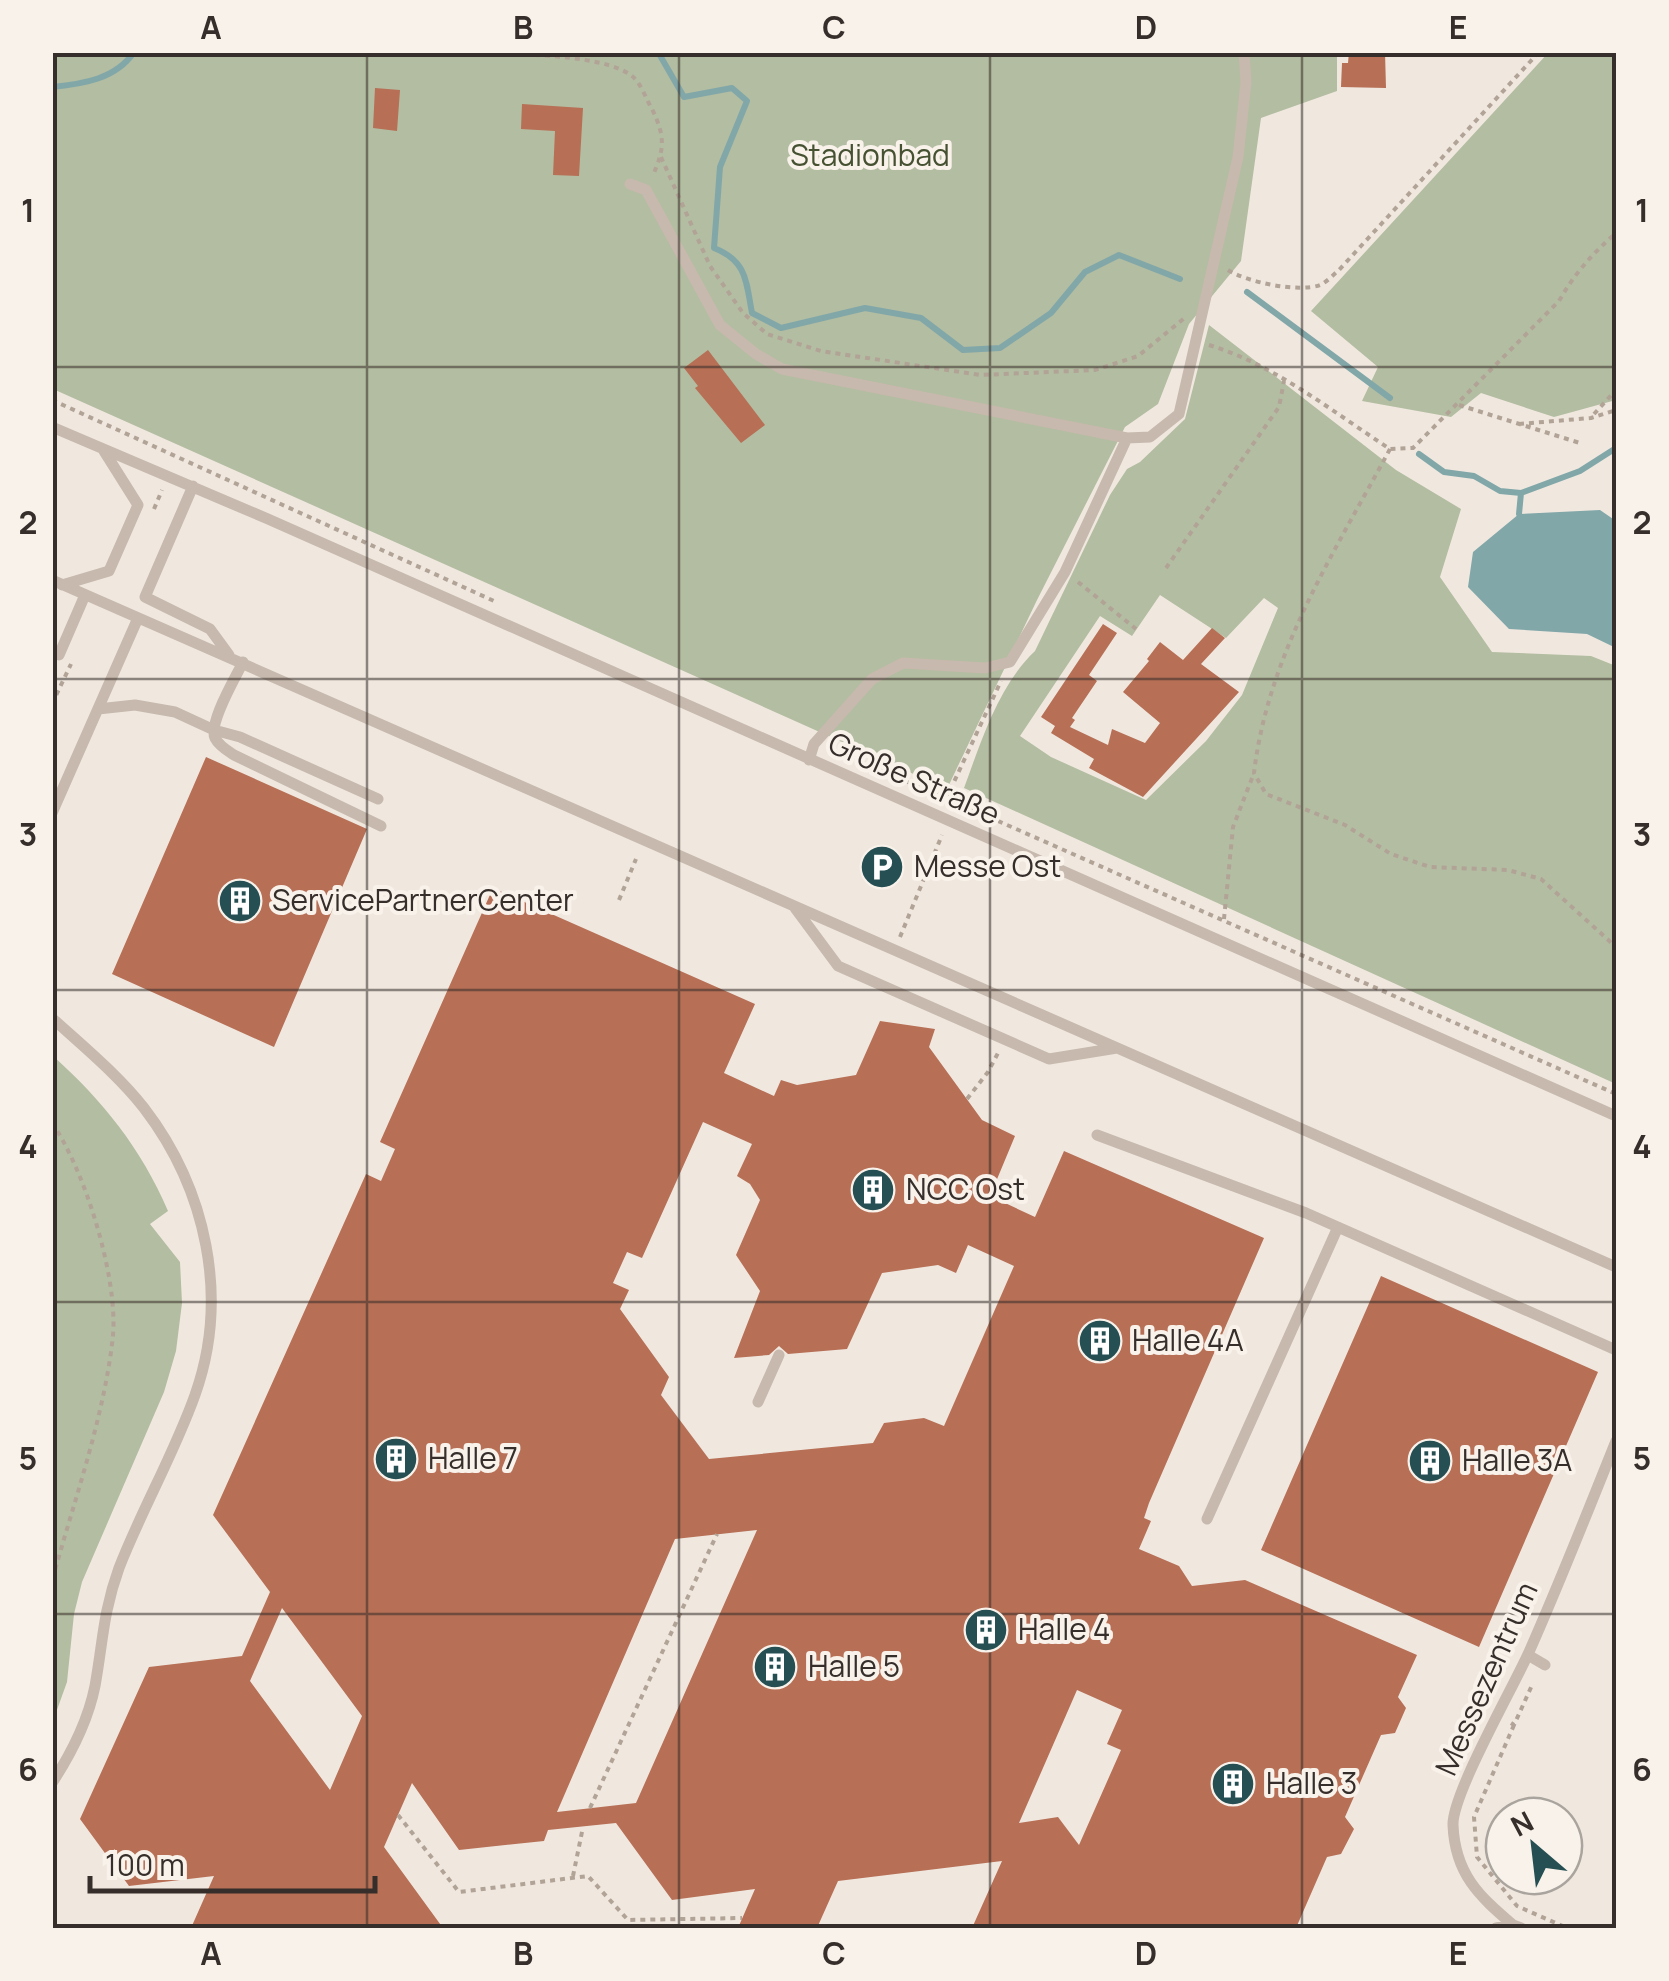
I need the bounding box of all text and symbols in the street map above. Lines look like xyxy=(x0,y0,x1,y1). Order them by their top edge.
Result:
text: A xyxy=(200,5,222,49)
text: B xyxy=(513,5,533,49)
text: C xyxy=(822,5,846,49)
text: D xyxy=(1135,5,1157,49)
text: E xyxy=(1449,5,1467,49)
park label: Stadionbad xyxy=(790,134,950,175)
text: 1 xyxy=(21,188,35,232)
text: 1 xyxy=(1635,188,1649,232)
text: 2 xyxy=(18,500,38,544)
text: 2 xyxy=(1632,500,1652,544)
street label: Große Straße xyxy=(822,722,1007,834)
text: 3 xyxy=(19,812,37,856)
text: 3 xyxy=(1633,812,1651,856)
parking icon: Messe Ost xyxy=(859,844,905,890)
place label: Messe Ost xyxy=(914,845,1061,886)
building icon: ServicePartnerCenter xyxy=(217,878,263,924)
place label: ServicePartnerCenter xyxy=(272,879,574,920)
text: 4 xyxy=(18,1124,38,1168)
text: 4 xyxy=(1632,1124,1652,1168)
building icon: NCC Ost xyxy=(850,1167,896,1213)
place label: NCC Ost xyxy=(906,1168,1025,1209)
building icon: Halle 4A xyxy=(1077,1318,1123,1364)
place label: Halle 4A xyxy=(1132,1319,1244,1360)
text: 5 xyxy=(19,1436,37,1480)
building icon: Halle 7 xyxy=(373,1436,419,1482)
text: 5 xyxy=(1633,1436,1651,1480)
place label: Halle 7 xyxy=(428,1437,518,1478)
building icon: Halle 3A xyxy=(1407,1438,1453,1484)
place label: Halle 3A xyxy=(1462,1439,1572,1480)
street label: Messezentrum xyxy=(1425,1575,1547,1781)
building icon: Halle 4 xyxy=(963,1607,1009,1653)
place label: Halle 4 xyxy=(1018,1608,1110,1649)
building icon: Halle 5 xyxy=(752,1644,798,1690)
place label: Halle 5 xyxy=(808,1645,900,1686)
text: 6 xyxy=(18,1747,38,1791)
text: 6 xyxy=(1632,1747,1652,1791)
building icon: Halle 3 xyxy=(1210,1761,1256,1807)
place label: Halle 3 xyxy=(1266,1762,1357,1803)
north arrow xyxy=(1484,1796,1584,1896)
text: N xyxy=(1504,1802,1540,1845)
scale bar xyxy=(90,1831,375,1893)
text: 100 m xyxy=(105,1844,185,1885)
text: A xyxy=(200,1931,222,1975)
text: B xyxy=(513,1931,533,1975)
text: C xyxy=(822,1931,846,1975)
text: D xyxy=(1135,1931,1157,1975)
text: E xyxy=(1449,1931,1467,1975)

